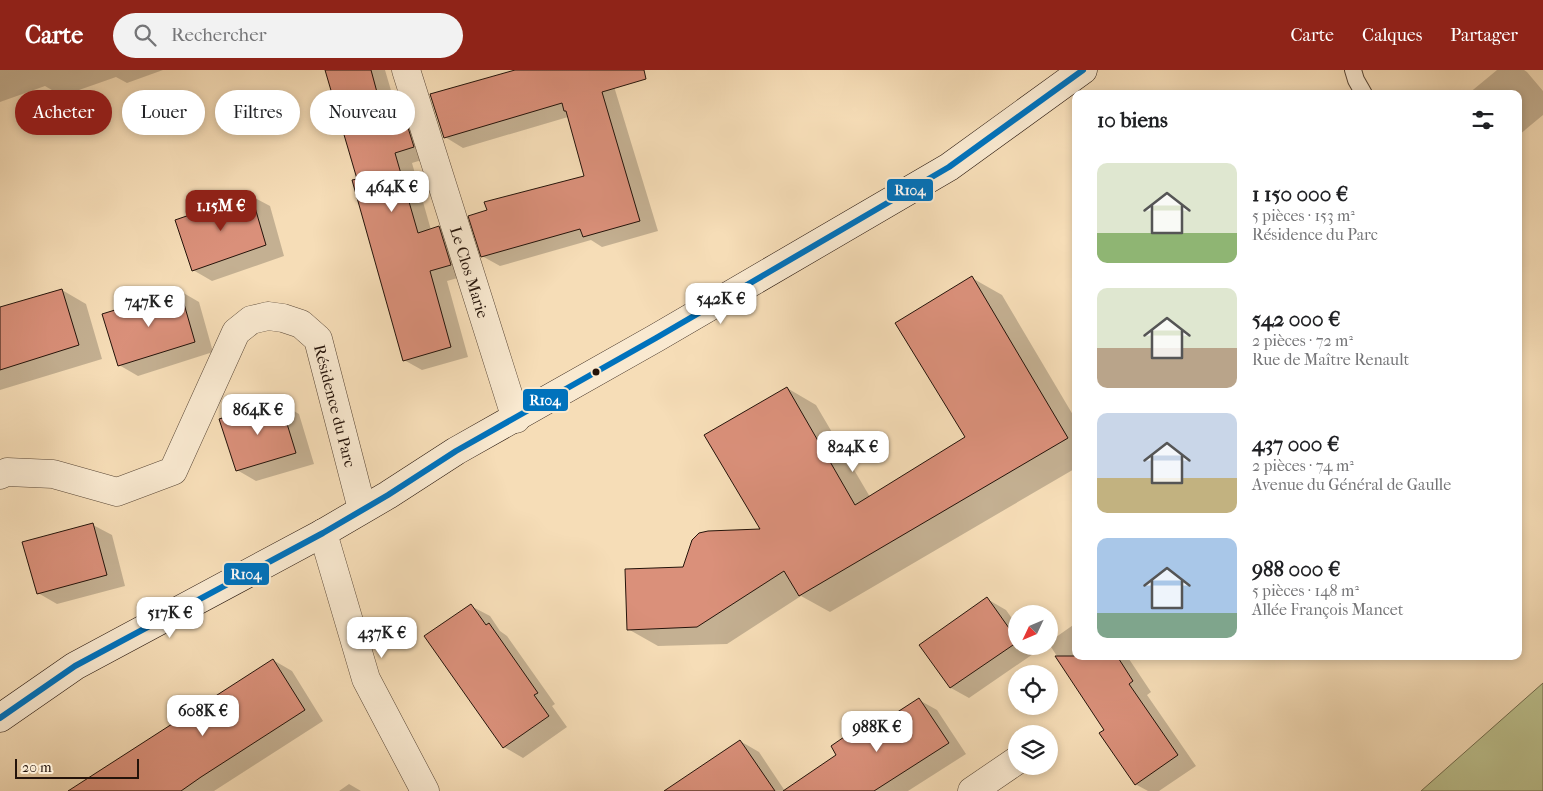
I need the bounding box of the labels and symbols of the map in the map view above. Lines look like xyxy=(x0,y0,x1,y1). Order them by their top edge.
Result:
pin: 464K € xyxy=(351,170,433,213)
line badge: R104 xyxy=(886,178,934,202)
text: R104 xyxy=(895,182,926,199)
pin: 1.15M € xyxy=(175,190,267,232)
street label: Le Clos Marie xyxy=(446,224,493,320)
pin: 542K € xyxy=(680,282,762,325)
pin: 747K € xyxy=(108,286,190,328)
street label: Résidence du Parc xyxy=(310,342,360,469)
unlabelled marker xyxy=(591,367,601,377)
line badge: R104 xyxy=(522,388,569,412)
text: R104 xyxy=(530,392,561,409)
pin: 864K € xyxy=(217,394,299,436)
pin: 824K € xyxy=(812,430,894,473)
line badge: R104 xyxy=(223,562,270,586)
text: R104 xyxy=(231,566,262,583)
pin: 517K € xyxy=(129,596,211,639)
north arrow xyxy=(1008,605,1058,655)
pin: 437K € xyxy=(341,616,423,659)
pin: 608K € xyxy=(162,694,244,737)
pin: 988K € xyxy=(836,710,918,753)
scale bar xyxy=(15,756,139,779)

